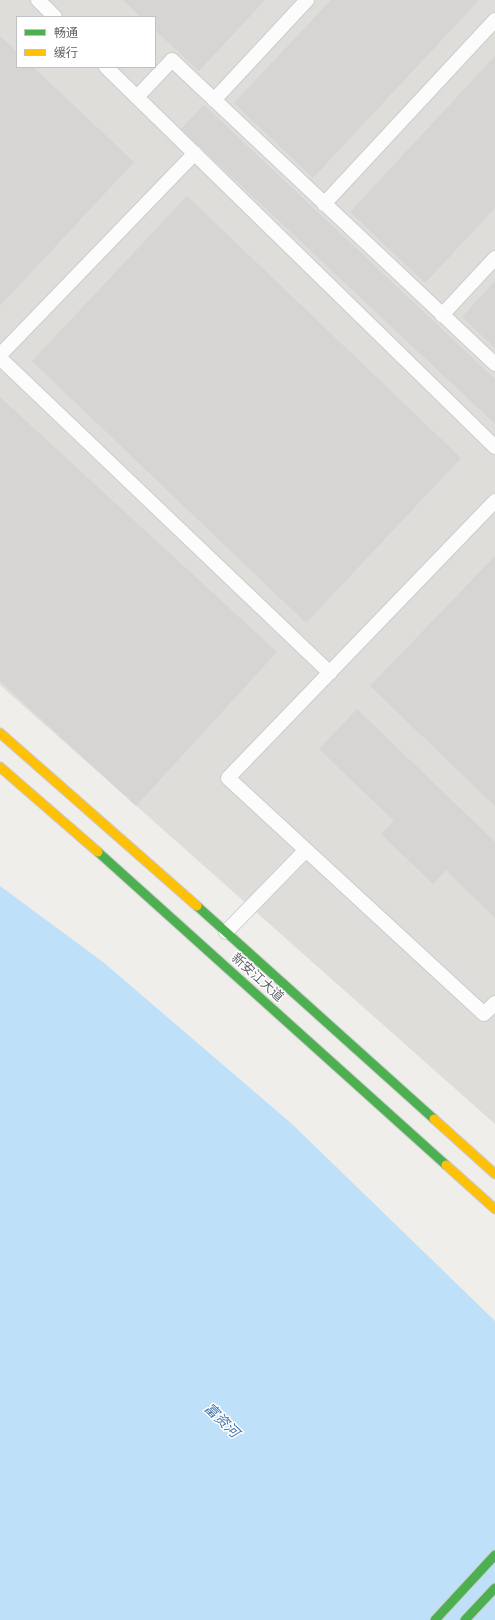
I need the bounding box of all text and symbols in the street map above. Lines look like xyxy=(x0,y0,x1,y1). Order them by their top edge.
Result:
legend xyxy=(16,16,156,68)
text: 畅通 xyxy=(54,24,78,41)
text: 缓行 xyxy=(54,44,78,61)
street label: 新安江大道 xyxy=(228,950,286,1006)
water label: 富资河 xyxy=(200,1400,242,1442)

